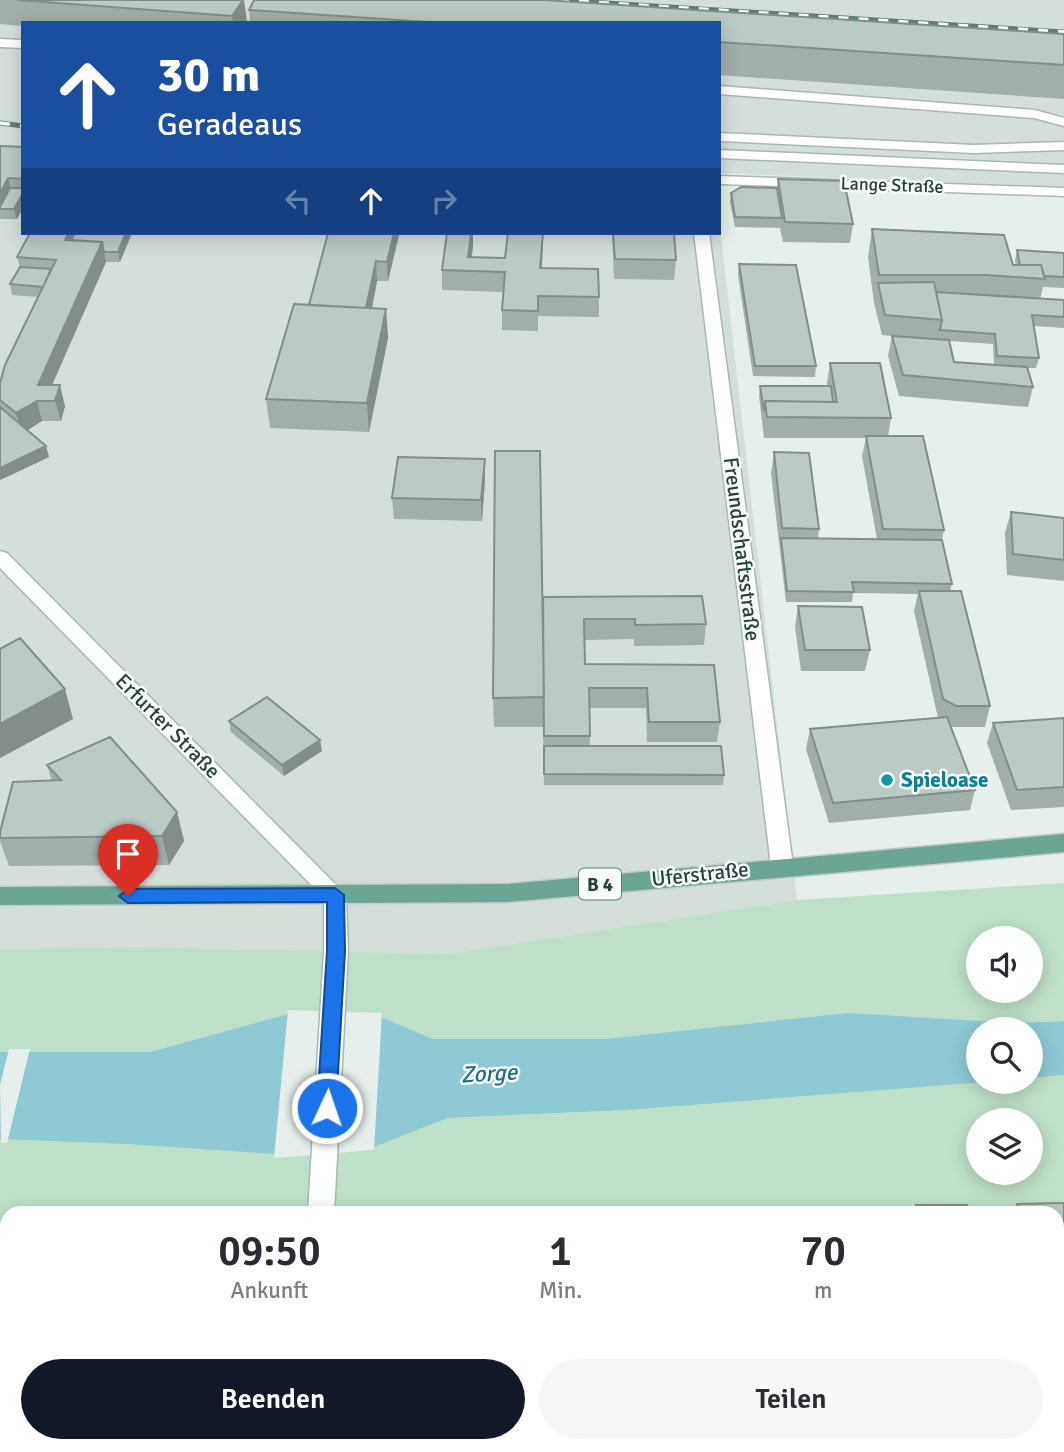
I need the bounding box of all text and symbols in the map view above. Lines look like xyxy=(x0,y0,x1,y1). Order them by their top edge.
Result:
text: 30 m xyxy=(157,45,260,105)
icon: ahead xyxy=(42,49,133,140)
text: Geradeaus xyxy=(157,105,302,144)
street label: Lange Straße xyxy=(840,172,944,198)
icon: left xyxy=(279,182,317,220)
icon: ahead xyxy=(352,182,390,220)
icon: right xyxy=(425,182,463,220)
street label: Freundschaftsstraße xyxy=(718,456,766,642)
street label: Erfurter Straße xyxy=(110,668,226,784)
place label: Spieloase xyxy=(901,767,989,793)
marker: Spieloase xyxy=(879,772,895,788)
pin xyxy=(98,824,158,896)
icon: arrive xyxy=(109,835,147,873)
street label: Uferstraße xyxy=(650,856,750,892)
road number: B 4 xyxy=(579,869,621,900)
map controls xyxy=(966,926,1043,1185)
button: sound xyxy=(966,926,1043,1003)
button: search xyxy=(966,1017,1043,1094)
water label: Zorge xyxy=(460,1057,519,1089)
position arrow xyxy=(290,1071,364,1145)
button: layers xyxy=(966,1108,1043,1185)
text: 09:50 xyxy=(218,1226,321,1277)
text: 1 xyxy=(549,1226,572,1277)
text: 70 xyxy=(800,1226,846,1277)
text: Ankunft xyxy=(230,1276,308,1305)
text: Min. xyxy=(539,1276,582,1305)
text: m xyxy=(814,1276,832,1305)
button: Beenden xyxy=(21,1359,525,1439)
button: Teilen xyxy=(539,1359,1043,1439)

